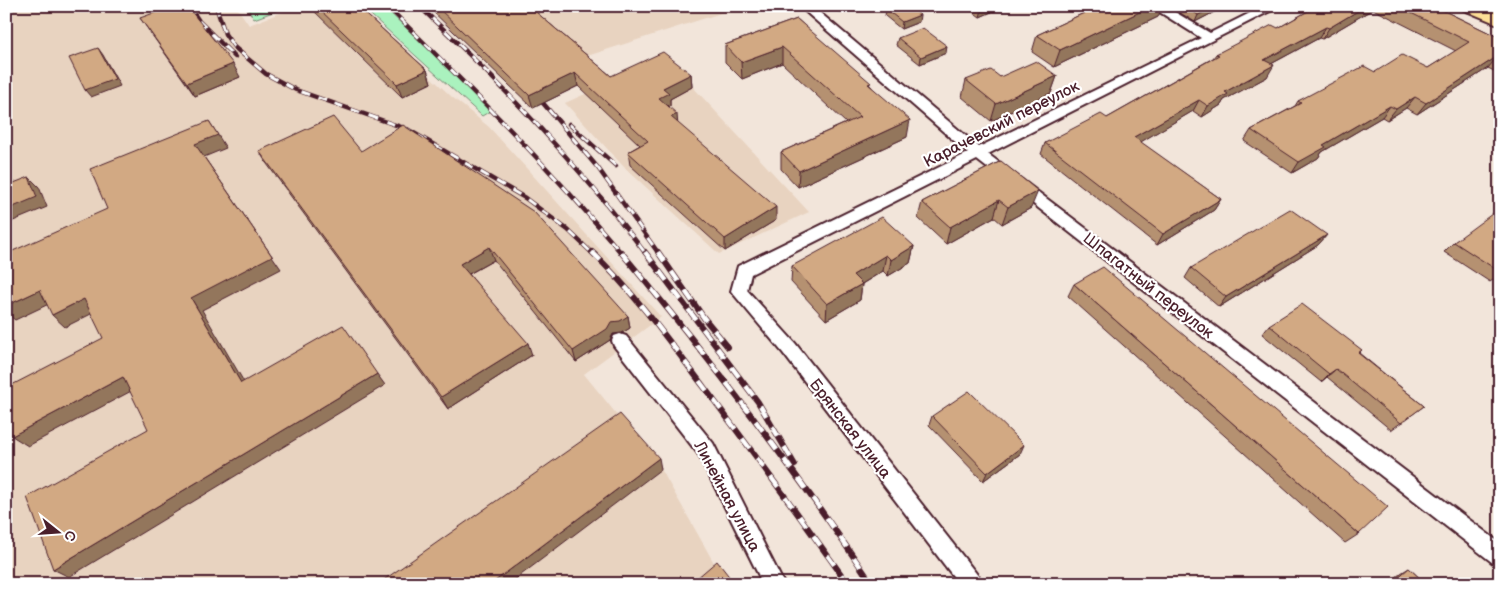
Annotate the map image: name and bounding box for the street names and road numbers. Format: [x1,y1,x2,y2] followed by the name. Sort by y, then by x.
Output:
[921,77,1083,172] street label: Карачевский переулок
[1079,229,1218,343] street label: Шпагатный переулок
[805,375,895,483] street label: Брянская улица
[689,437,764,556] street label: Линейная улица

